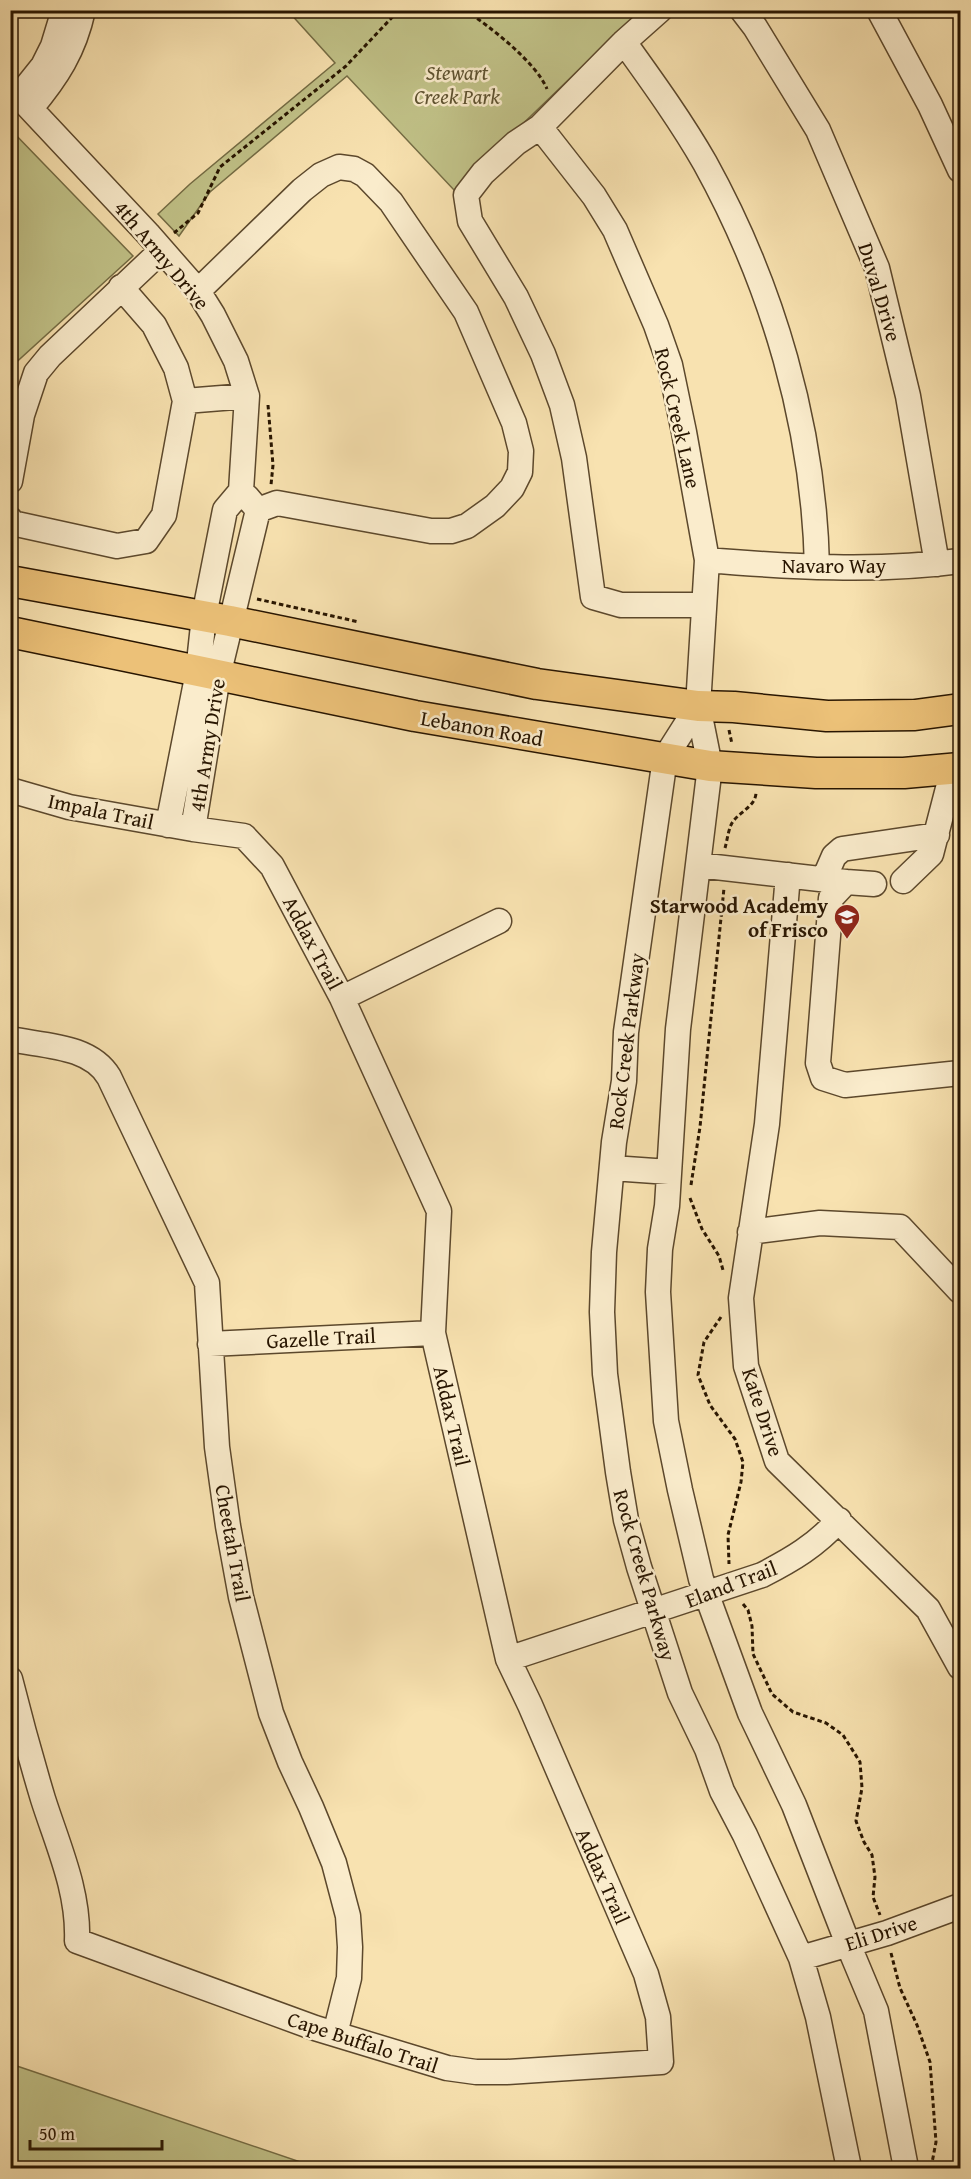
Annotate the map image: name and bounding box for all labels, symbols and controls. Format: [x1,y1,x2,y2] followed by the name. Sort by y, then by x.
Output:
[414,57,500,112] park label: Stewart Creek Park
[107,193,217,317] street label: 4th Army Drive
[850,239,910,345] street label: Duval Drive
[647,345,709,492] street label: Rock Creek Lane
[782,550,887,581] street label: Navaro Way
[181,676,233,814] street label: 4th Army Drive
[418,702,546,754] street label: Lebanon Road
[45,785,157,837] street label: Impala Trail
[650,890,828,945] place label: Starwood Academy of Frisco
[275,891,351,996] street label: Addax Trail
[832,902,862,940] school or university icon: Starwood Academy of Frisco
[600,951,652,1131] street label: Rock Creek Parkway
[265,1320,377,1356] street label: Gazelle Trail
[425,1363,479,1469] street label: Addax Trail
[734,1364,792,1460] street label: Kate Drive
[207,1482,259,1604] street label: Cheetah Trail
[606,1485,684,1665] street label: Rock Creek Parkway
[681,1552,781,1616] street label: Eland Trail
[568,1823,638,1929] street label: Addax Trail
[841,1907,921,1959] street label: Eli Drive
[284,2003,443,2081] street label: Cape Buffalo Trail
[30,2113,162,2151] scale bar
[39,2120,75,2147] text: 50 m

